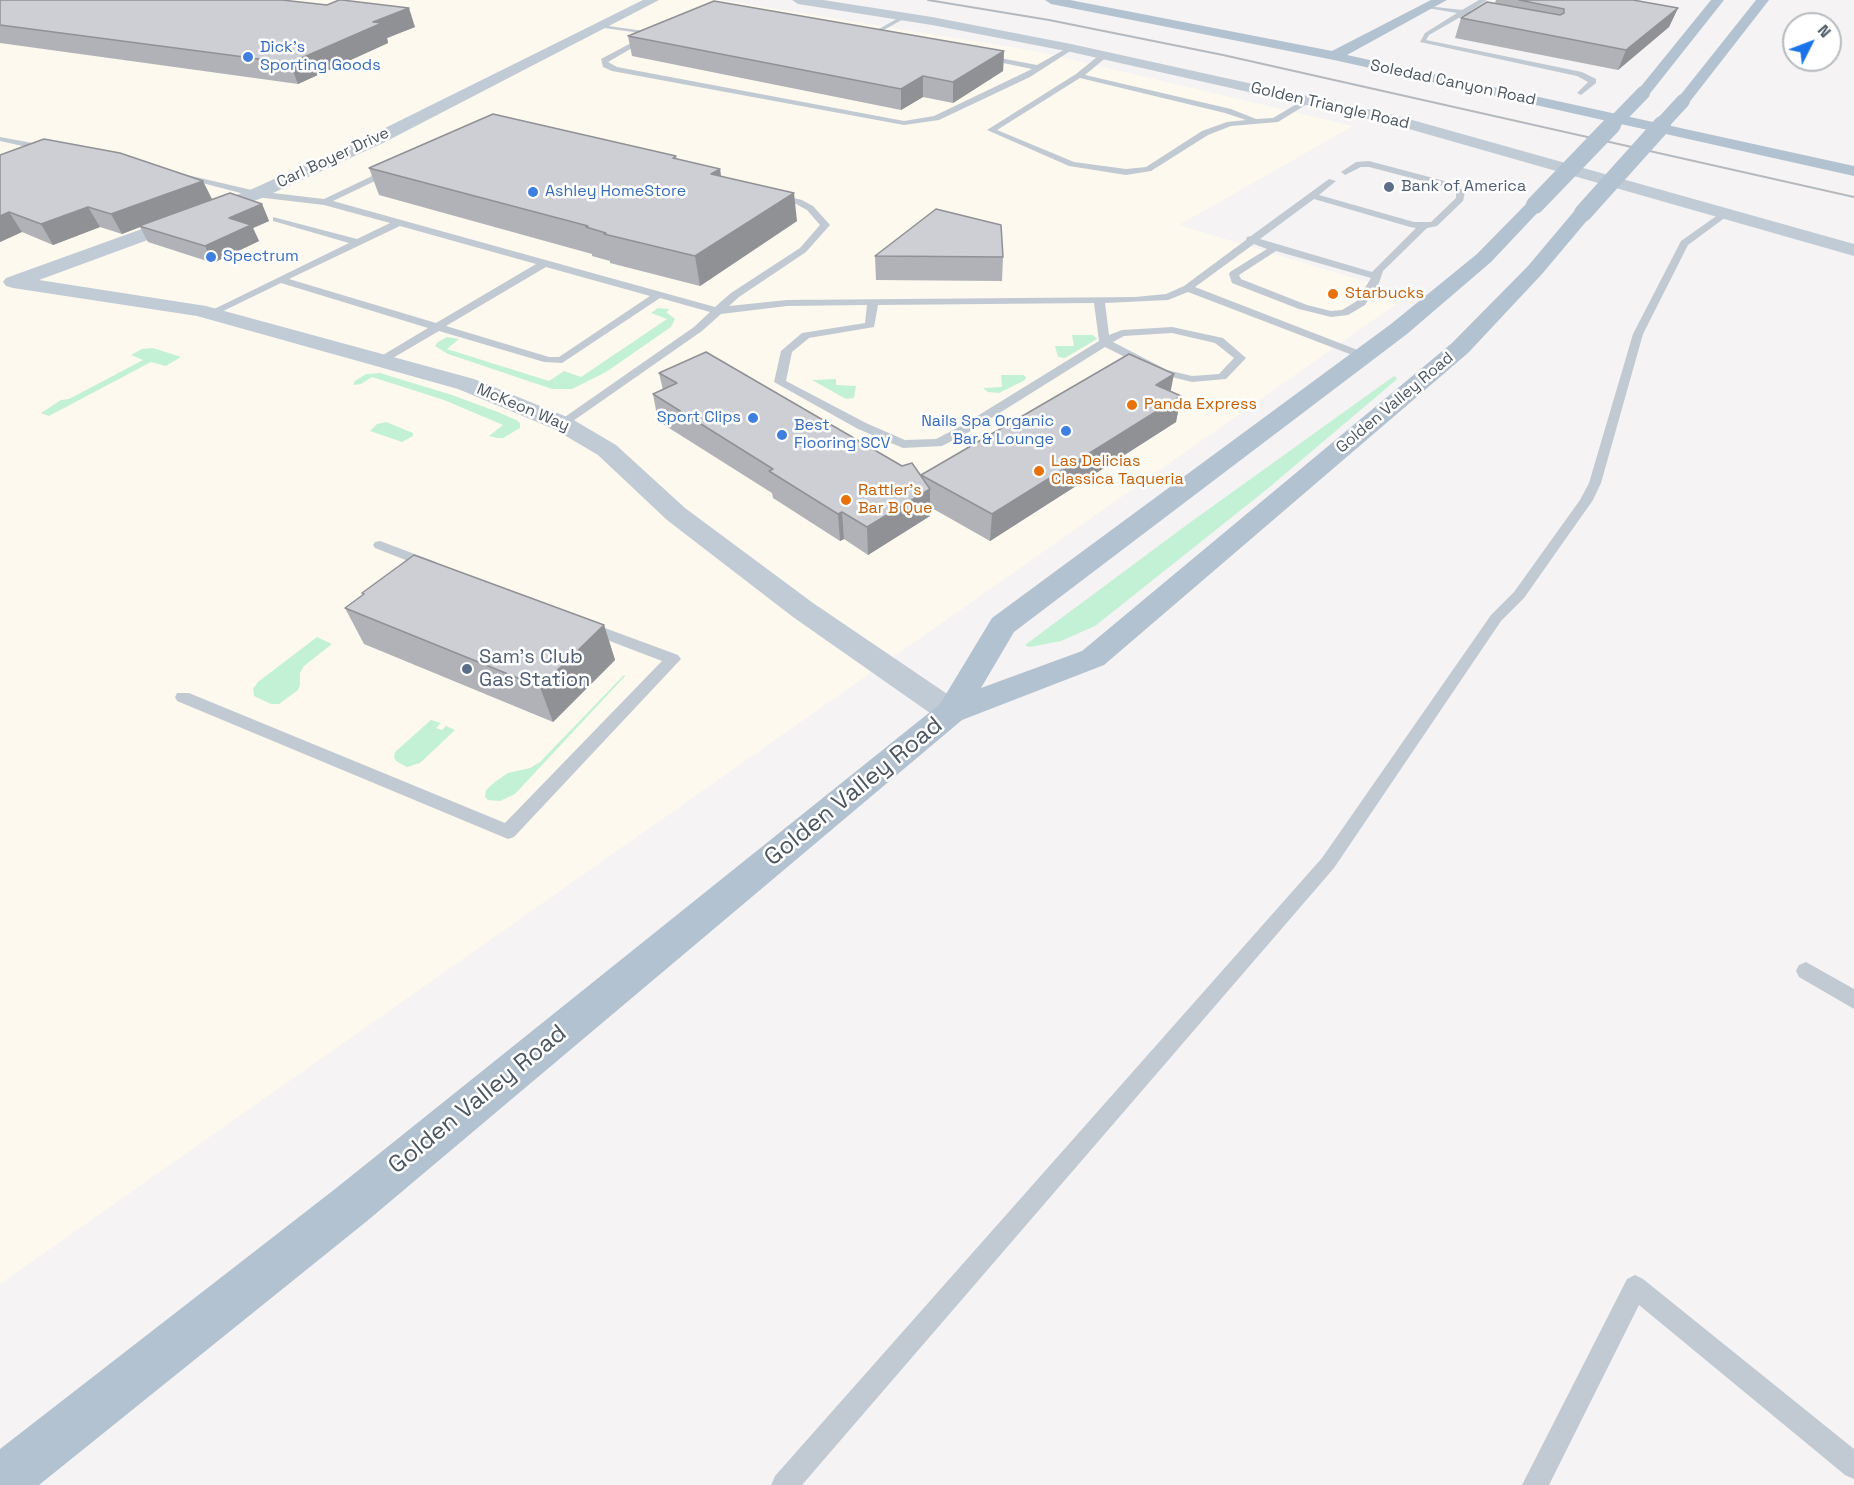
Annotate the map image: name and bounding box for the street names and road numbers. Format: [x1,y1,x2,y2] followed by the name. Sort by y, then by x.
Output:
[1368,56,1538,110] street label: Soledad Canyon Road
[1249,78,1411,134] street label: Golden Triangle Road
[274,124,392,192] street label: Carl Boyer Drive
[1332,348,1458,458] street label: Golden Valley Road
[474,380,572,436] street label: McKeon Way
[759,711,949,873] street label: Golden Valley Road
[383,1019,573,1181] street label: Golden Valley Road

